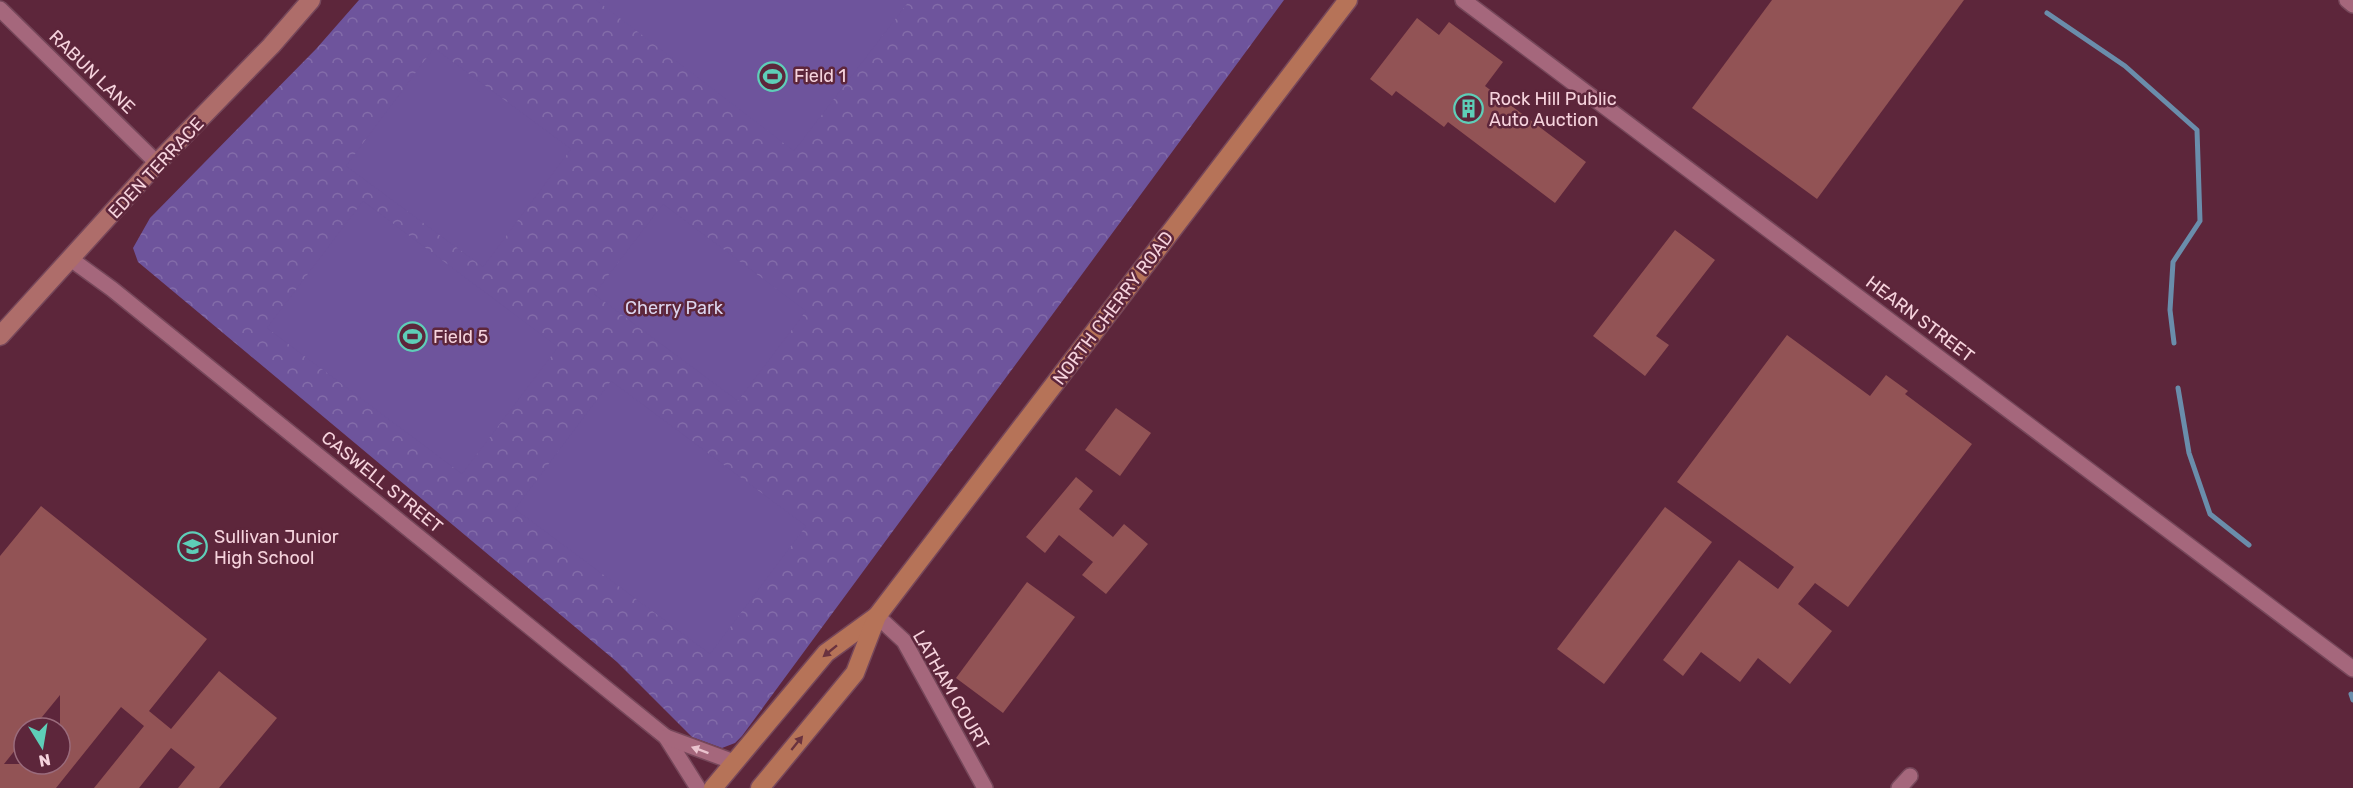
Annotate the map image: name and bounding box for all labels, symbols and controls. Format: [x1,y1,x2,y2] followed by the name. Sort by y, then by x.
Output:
[44,26,140,118] street label: RABUN LANE
[757,60,789,92] sports icon: Field 1
[794,65,846,87] place label: Field 1
[1489,88,1617,131] place label: Rock Hill Public Auto Auction
[1452,93,1484,125] building icon: Rock Hill Public Auto Auction
[104,113,208,223] street label: EDEN TERRACE
[1048,227,1178,389] street label: NORTH CHERRY ROAD
[1861,271,1979,367] street label: HEARN STREET
[625,297,724,319] park label: Cherry Park
[396,321,428,353] sports icon: Field 5
[433,326,488,348] place label: Field 5
[317,426,447,538] street label: CASWELL STREET
[214,526,339,569] place label: Sullivan Junior High School
[177,531,209,563] school or university icon: Sullivan Junior High School
[908,627,994,753] street label: LATHAM COURT
[822,644,838,657] one-way arrow
[12,716,72,776] north arrow
[791,735,804,751] one-way arrow
[691,744,709,754] one-way arrow
[37,750,52,771] text: N

